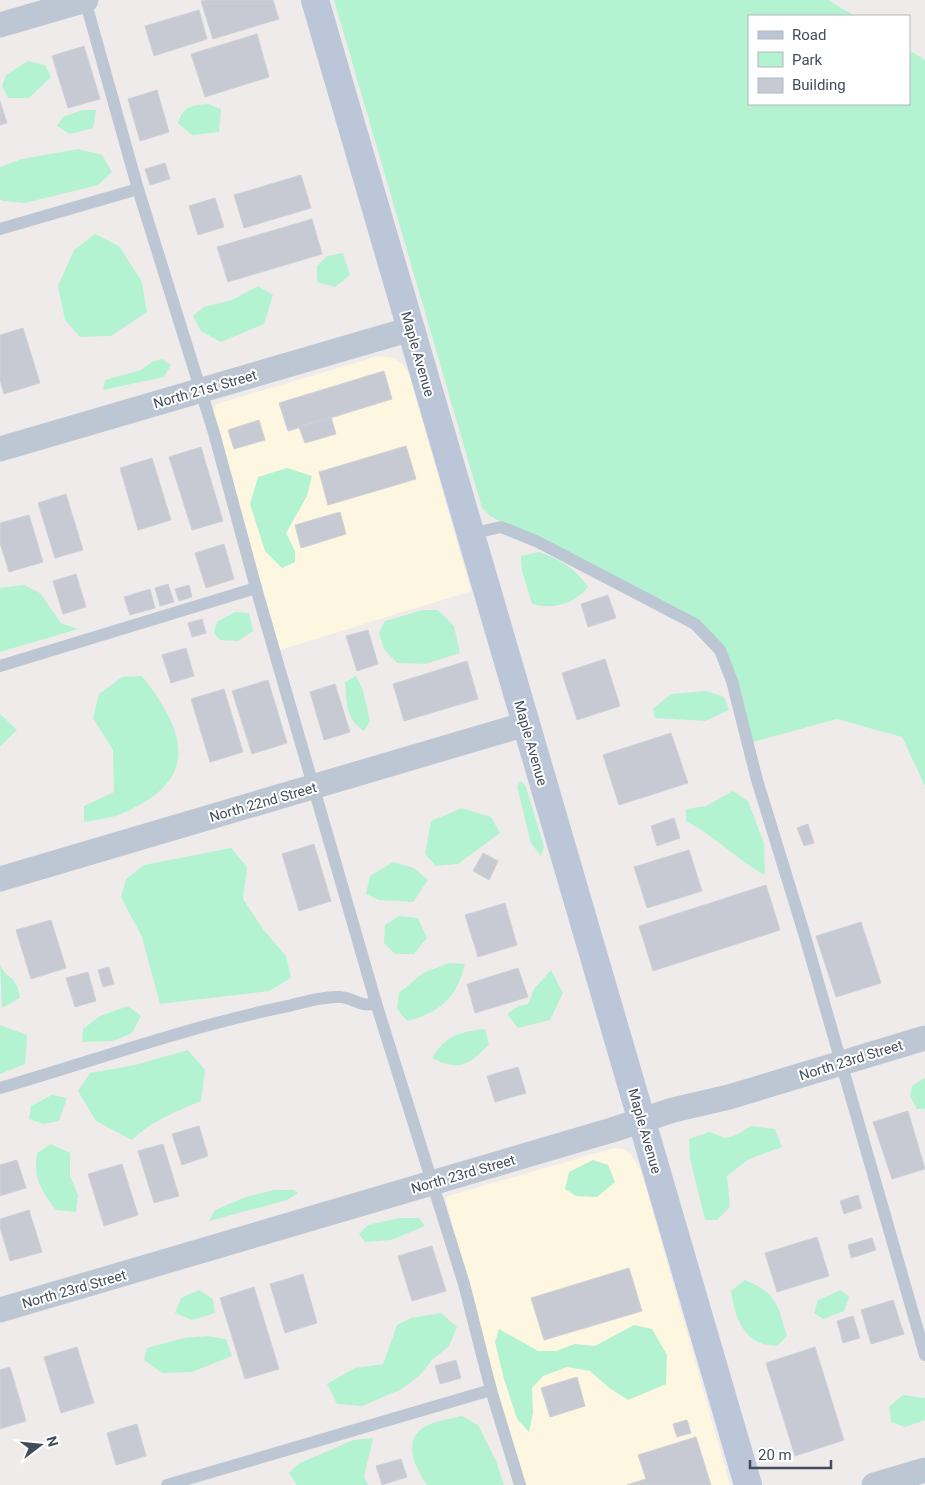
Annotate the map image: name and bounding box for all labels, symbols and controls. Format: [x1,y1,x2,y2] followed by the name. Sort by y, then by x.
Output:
[748,15,910,105] legend
[792,26,826,44] text: Road
[792,51,823,69] text: Park
[792,76,846,94] text: Building
[398,310,438,398] street label: Maple Avenue
[151,366,259,411] street label: North 21st Street
[511,699,551,787] street label: Maple Avenue
[208,779,319,825] street label: North 22nd Street
[797,1037,905,1083] street label: North 23rd Street
[625,1087,665,1175] street label: Maple Avenue
[409,1151,517,1197] street label: North 23rd Street
[20,1266,128,1312] street label: North 23rd Street
[15,1420,65,1470] north arrow
[43,1434,62,1448] text: N
[750,1438,831,1470] scale bar
[758,1446,792,1464] text: 20 m

